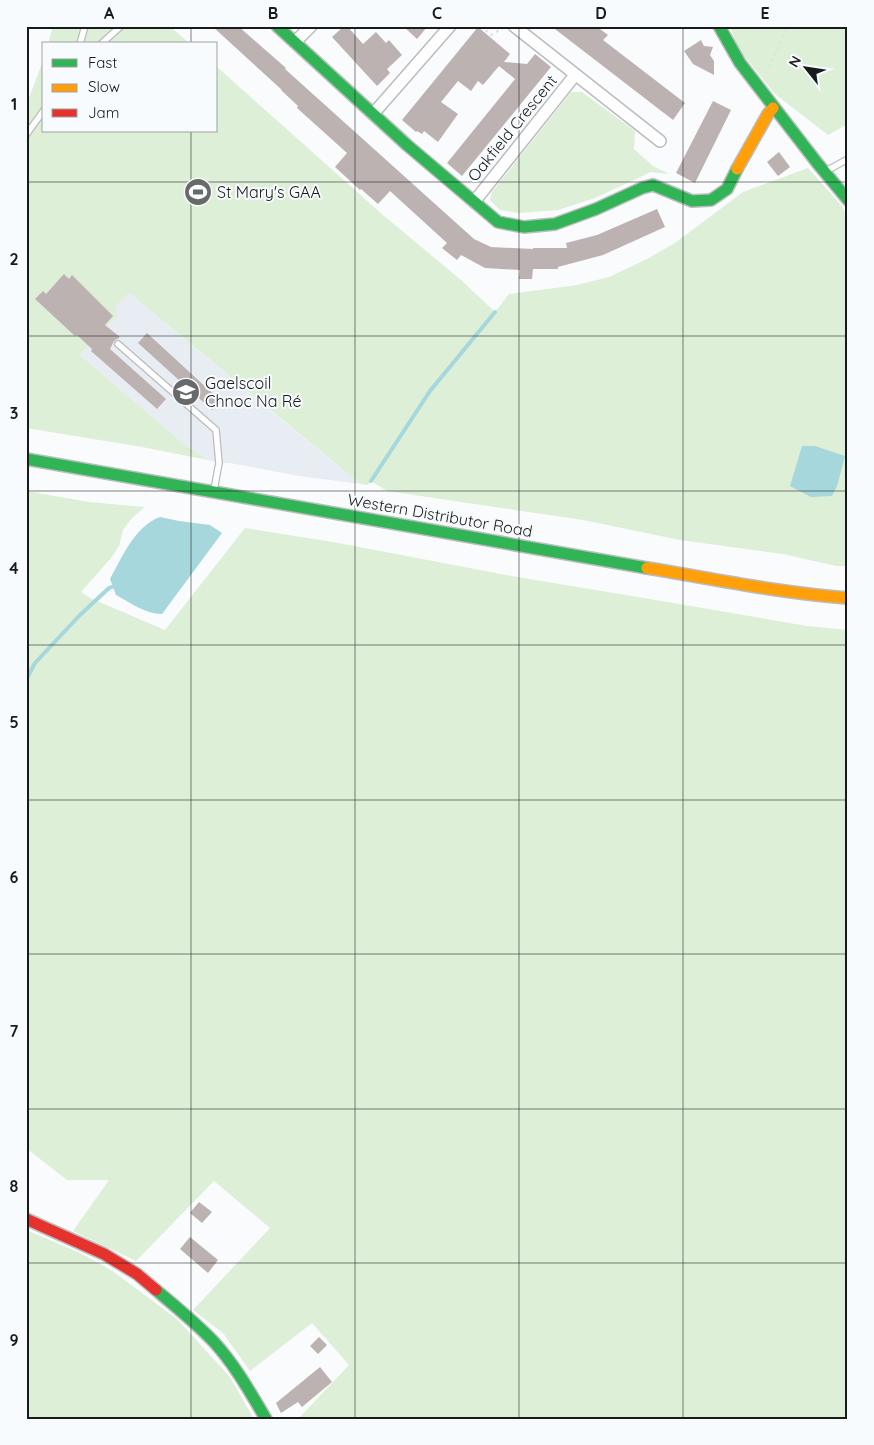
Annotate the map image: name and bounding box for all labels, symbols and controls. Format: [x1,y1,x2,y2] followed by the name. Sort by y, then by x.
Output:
[104,3,115,23] text: A
[268,3,278,23] text: B
[432,3,442,23] text: C
[595,3,607,23] text: D
[760,3,770,23] text: E
[42,42,218,132] legend
[782,42,832,92] north arrow
[88,53,117,72] text: Fast
[784,53,805,70] text: N
[463,71,561,185] street label: Oakfield Crescent
[88,77,120,96] text: Slow
[11,94,17,114] text: 1
[88,103,119,122] text: Jam
[183,177,213,207] sports icon: St Mary's GAA
[217,182,321,202] place label: St Mary's GAA
[9,249,19,269] text: 2
[205,373,302,411] place label: Gaelscoil Chnoc Na Ré
[171,377,201,407] school or university icon: Gaelscoil Chnoc Na Ré
[10,403,18,423] text: 3
[346,489,534,541] street label: Western Distributor Road
[9,558,19,578] text: 4
[9,712,19,732] text: 5
[10,867,19,887] text: 6
[10,1021,19,1041] text: 7
[10,1176,19,1196] text: 8
[9,1330,19,1350] text: 9

